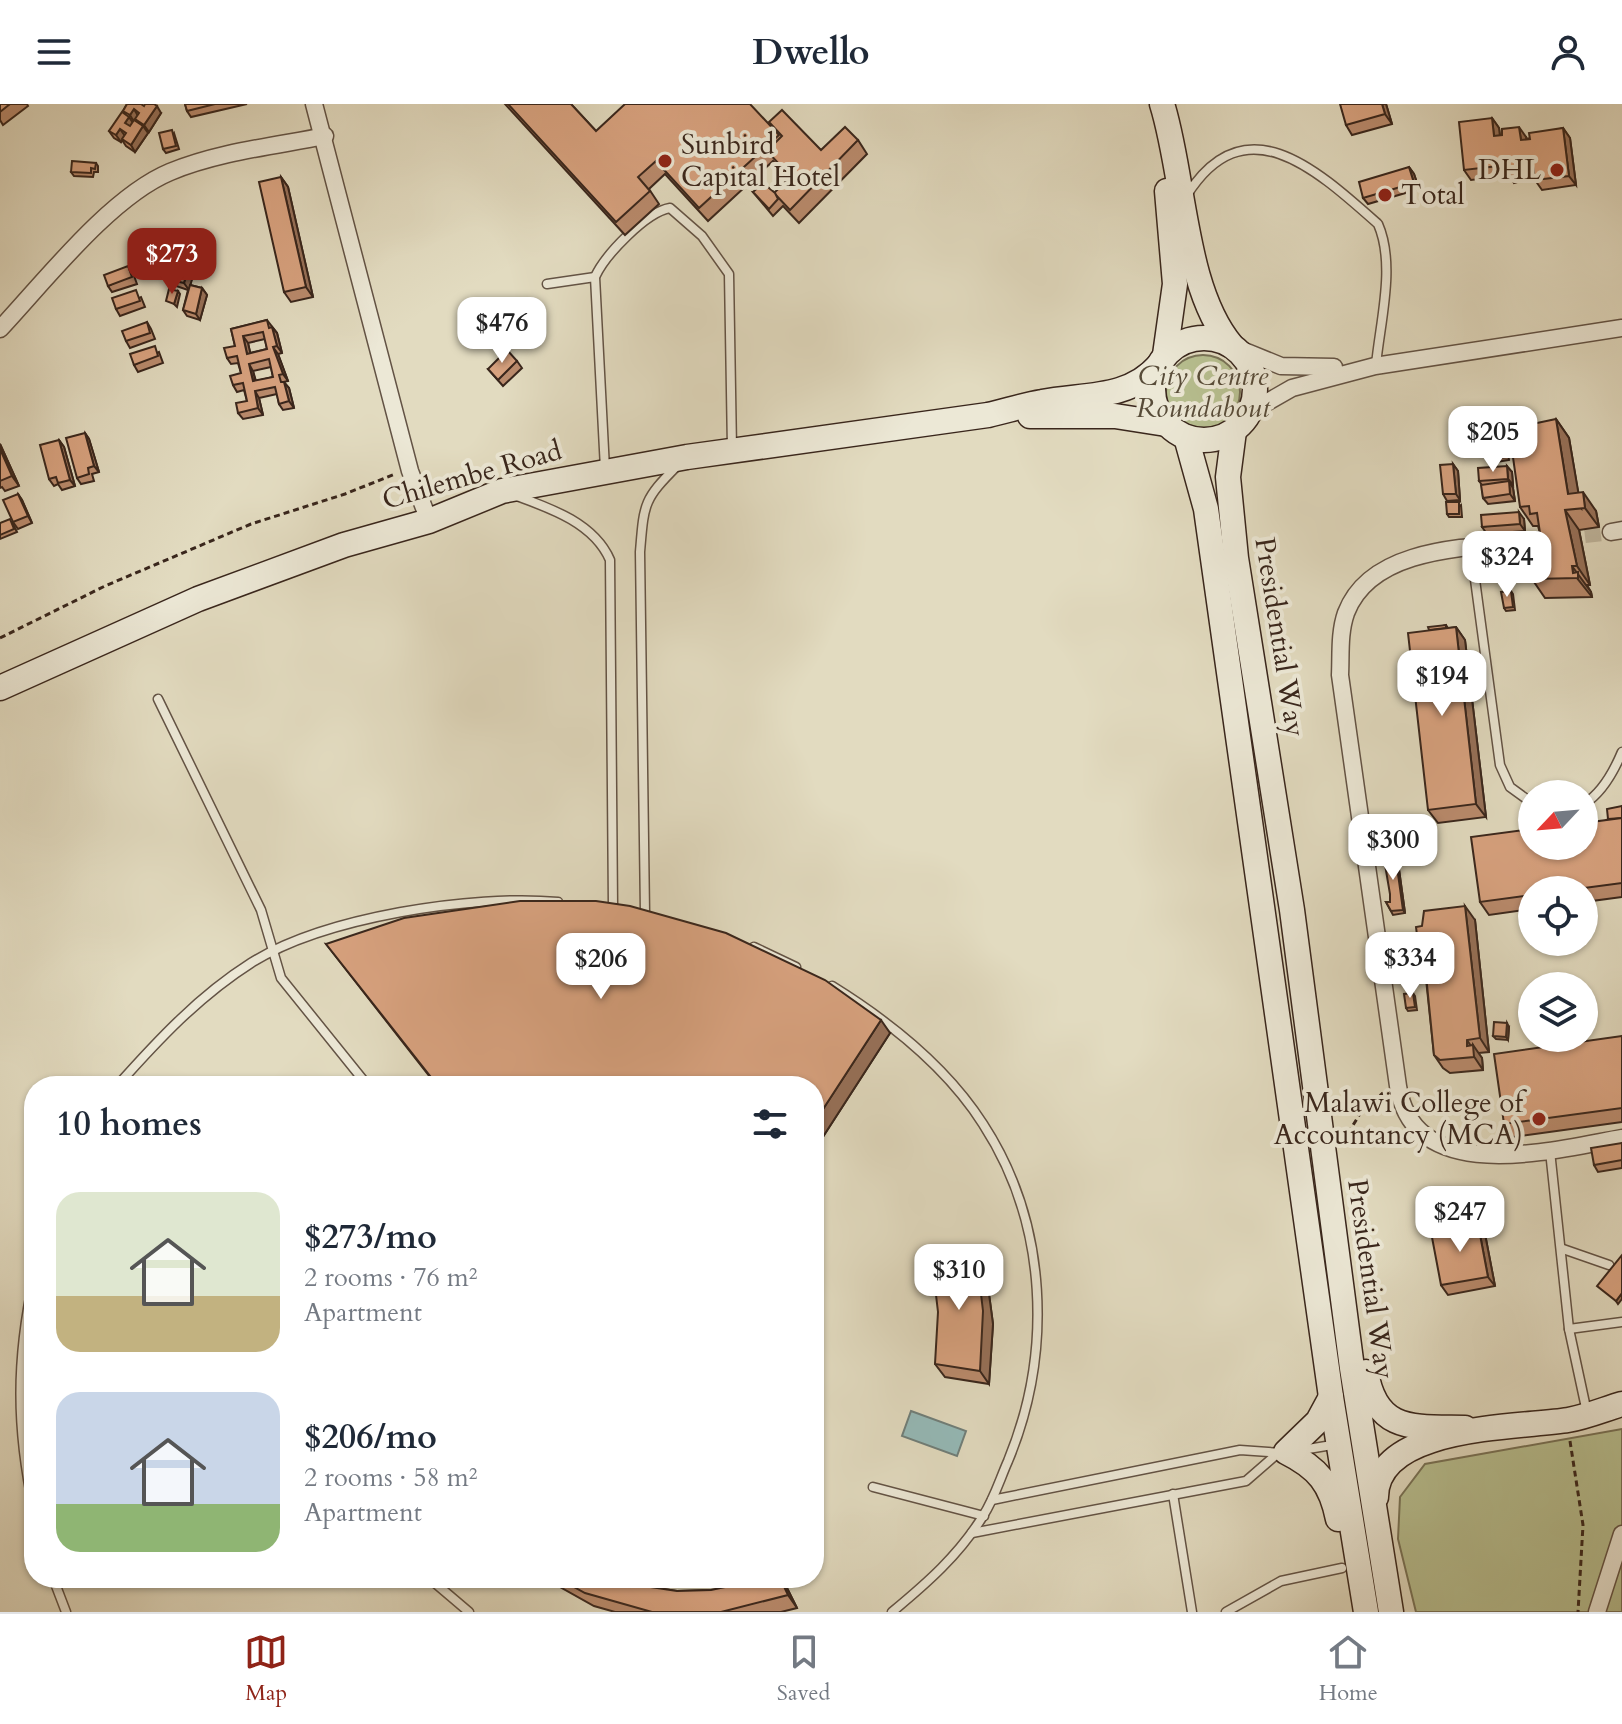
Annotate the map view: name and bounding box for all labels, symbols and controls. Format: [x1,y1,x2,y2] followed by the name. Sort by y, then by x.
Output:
[752,28,870,77] text: Dwello
[32,30,76,74] icon: menu
[1546,30,1590,74] icon: person
[681,126,840,196] place label: Sunbird Capital Hotel
[1478,151,1541,189] place label: DHL
[656,152,674,170] marker: Sunbird Capital Hotel
[1548,161,1566,179] marker: DHL
[1401,176,1465,214] place label: Total
[1376,186,1394,204] marker: Total
[125,228,219,296] pin: $273
[145,236,199,271] text: $273
[455,297,549,365] pin: $476
[475,305,529,340] text: $476
[1136,357,1271,427] park label: City Centre Roundabout
[1446,406,1540,474] pin: $205
[1466,414,1520,449] text: $205
[378,431,566,519] street label: Chilembe Road
[1460,531,1554,599] pin: $324
[1245,534,1315,740] street label: Presidential Way
[1480,539,1534,574] text: $324
[1395,650,1489,718] pin: $194
[1415,658,1469,693] text: $194
[1518,780,1598,860] north arrow
[1518,780,1598,1052] map controls
[1346,814,1440,882] pin: $300
[1366,822,1420,857] text: $300
[1518,876,1598,956] button: locate
[1363,932,1457,1000] pin: $334
[554,933,648,1001] pin: $206
[1383,940,1437,975] text: $334
[574,941,628,976] text: $206
[1518,972,1598,1052] button: layers
[1274,1084,1527,1154] place label: Malawi College of Accountancy (MCA)
[56,1101,202,1147] text: 10 homes
[748,1102,792,1146] icon: filters
[1530,1110,1548,1128] marker: Malawi College of Accountancy (MCA)
[1338,1177,1404,1382] street label: Presidential Way
[1413,1186,1507,1254] pin: $247
[1433,1194,1487,1229] text: $247
[304,1214,437,1260] text: $273/mo
[120,1224,216,1320] icon: home
[912,1244,1006,1312] pin: $310
[932,1252,986,1287] text: $310
[304,1260,477,1295] text: 2 rooms · 76 m²
[304,1295,422,1330] text: Apartment
[304,1414,437,1460] text: $206/mo
[120,1424,216,1520] icon: home
[304,1460,477,1495] text: 2 rooms · 58 m²
[304,1495,422,1530] text: Apartment
[244,1630,288,1708] tab: Map
[777,1630,830,1708] tab: Saved
[1319,1630,1378,1708] tab: Home

